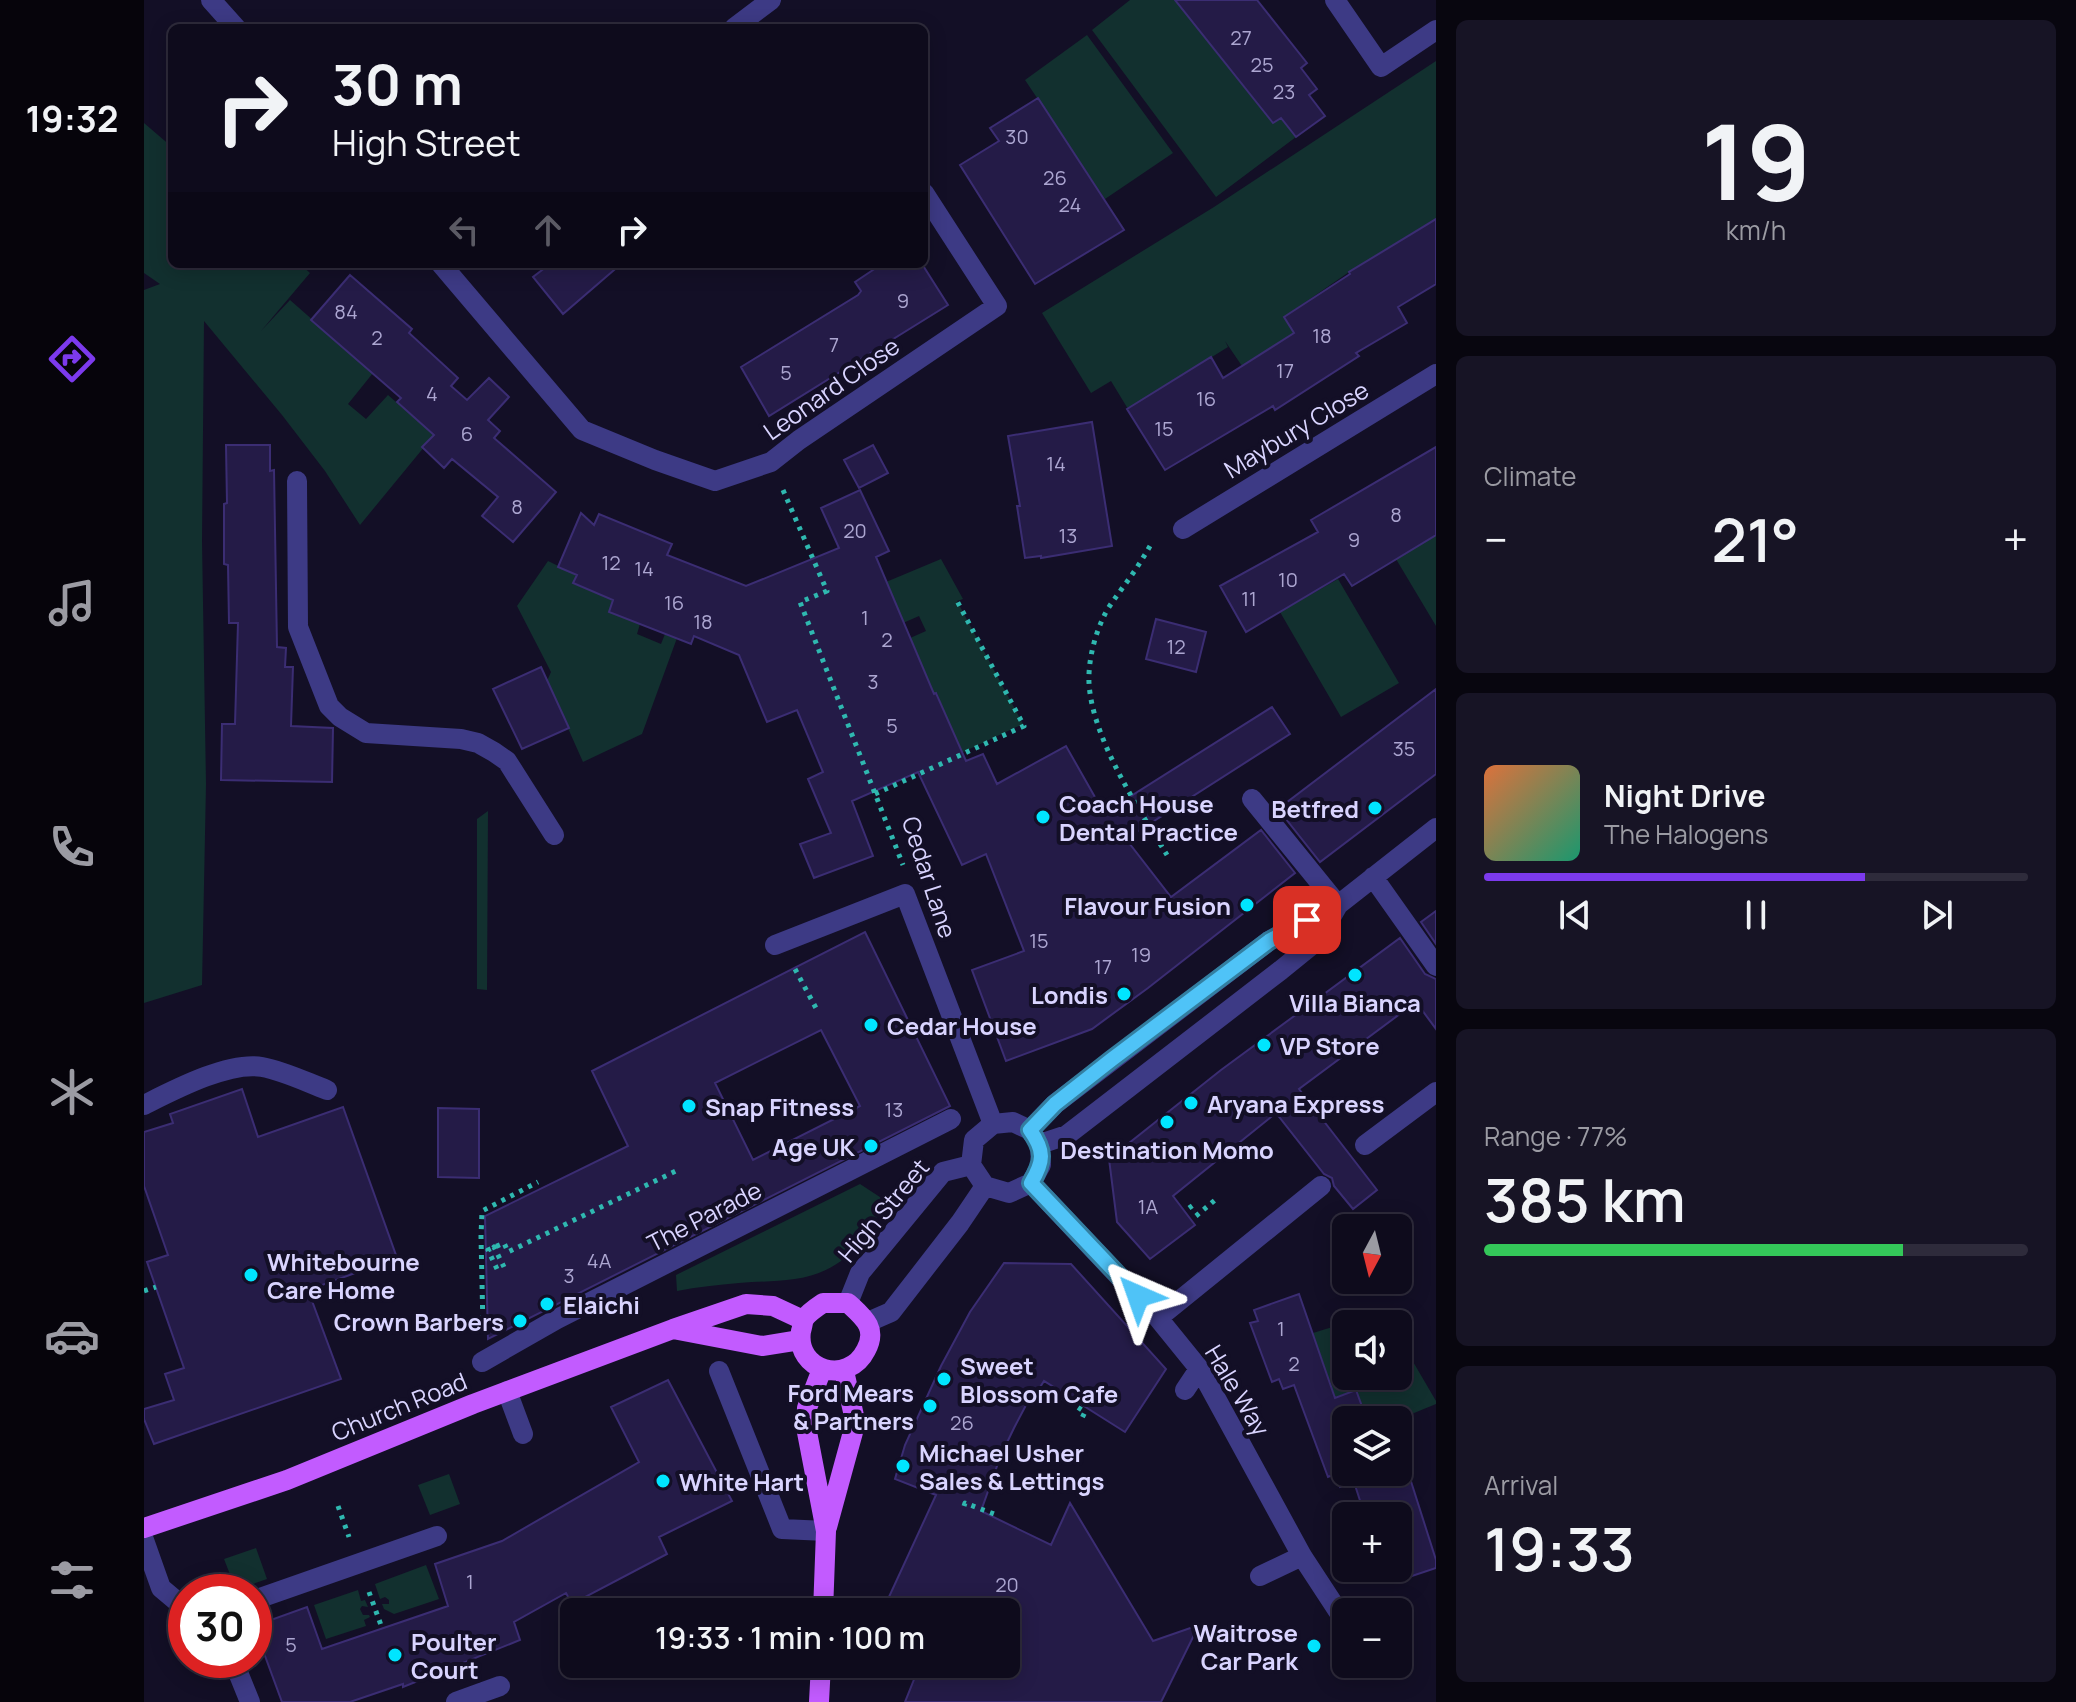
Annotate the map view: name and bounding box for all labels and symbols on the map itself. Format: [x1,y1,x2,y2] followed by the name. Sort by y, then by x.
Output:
[1230,24,1252,51] house number: 27
[1251,51,1273,78] house number: 25
[1273,78,1295,105] house number: 23
[1005,123,1029,150] house number: 30
[1043,164,1067,191] house number: 26
[1059,191,1081,218] house number: 24
[897,287,909,314] house number: 9
[334,298,358,325] house number: 84
[1312,322,1332,349] house number: 18
[371,324,383,351] house number: 2
[756,329,906,447] street label: Leonard Close
[829,331,839,358] house number: 7
[1276,357,1294,384] house number: 17
[780,359,792,386] house number: 5
[1217,373,1375,485] street label: Maybury Close
[426,380,438,407] house number: 4
[1196,385,1216,412] house number: 16
[1154,415,1174,442] house number: 15
[461,420,473,447] house number: 6
[1046,450,1066,477] house number: 14
[511,493,523,520] house number: 8
[1390,501,1402,528] house number: 8
[843,517,867,544] house number: 20
[1059,522,1077,549] house number: 13
[1348,526,1360,553] house number: 9
[601,549,621,576] house number: 12
[634,555,654,582] house number: 14
[1278,566,1298,593] house number: 10
[1241,585,1257,612] house number: 11
[664,589,684,616] house number: 16
[861,604,869,631] house number: 1
[693,608,713,635] house number: 18
[881,626,893,653] house number: 2
[1166,633,1186,660] house number: 12
[867,668,879,695] house number: 3
[886,712,898,739] house number: 5
[1393,735,1415,762] house number: 35
[1059,787,1238,848] place label: Coach House Dental Practice
[1271,792,1359,825] place label: Betfred
[1366,799,1384,817] marker: Betfred
[1034,808,1052,826] marker: Coach House Dental Practice
[895,812,965,942] street label: Cedar Lane
[1273,886,1341,954] pin
[1064,889,1231,922] place label: Flavour Fusion
[1238,896,1256,914] marker: Flavour Fusion
[1029,927,1049,954] house number: 15
[1131,941,1151,968] house number: 19
[1094,953,1112,980] house number: 17
[1346,966,1364,984] marker: Villa Bianca
[1031,978,1108,1011] place label: Londis
[1115,985,1133,1003] marker: Londis
[1289,986,1421,1019] place label: Villa Bianca
[887,1009,1037,1042] place label: Cedar House
[862,1016,880,1034] marker: Cedar House
[1280,1029,1380,1062] place label: VP Store
[1255,1036,1273,1054] marker: VP Store
[1207,1087,1385,1120] place label: Aryana Express
[705,1090,854,1123] place label: Snap Fitness
[1182,1094,1200,1112] marker: Aryana Express
[885,1096,903,1123] house number: 13
[680,1097,698,1115] marker: Snap Fitness
[1158,1113,1176,1131] marker: Destination Momo
[772,1130,855,1163] place label: Age UK
[1060,1133,1274,1166] place label: Destination Momo
[862,1137,880,1155] marker: Age UK
[830,1151,936,1269] street label: High Street
[641,1173,767,1259] street label: The Parade
[1138,1193,1159,1220] house number: 1A
[1332,1214,1412,1294] north arrow
[267,1245,420,1306] place label: Whitebourne Care Home
[587,1247,612,1274] house number: 4A
[1096,1254,1180,1338] position arrow
[563,1262,575,1289] house number: 3
[242,1266,260,1284] marker: Whitebourne Care Home
[563,1288,640,1321] place label: Elaichi
[538,1295,556,1313] marker: Elaichi
[334,1305,504,1338] place label: Crown Barbers
[511,1312,529,1330] marker: Crown Barbers
[1277,1315,1285,1342] house number: 1
[1198,1338,1278,1442] street label: Hale Way
[960,1349,1118,1410] place label: Sweet Blossom Cafe
[1288,1350,1300,1377] house number: 2
[326,1364,472,1448] street label: Church Road
[935,1370,953,1388] marker: Sweet Blossom Cafe
[787,1376,914,1437] place label: Ford Mears & Partners
[921,1397,939,1415] marker: Ford Mears & Partners
[950,1409,974,1436] house number: 26
[919,1436,1105,1497] place label: Michael Usher Sales & Lettings
[894,1457,912,1475] marker: Michael Usher Sales & Lettings
[679,1465,804,1498] place label: White Hart
[654,1472,672,1490] marker: White Hart
[466,1568,474,1595] house number: 1
[995,1571,1019,1598] house number: 20
[168,1574,272,1678] speed limit sign: 30
[1193,1616,1299,1677] place label: Waitrose Car Park
[411,1625,496,1686] place label: Poulter Court
[285,1631,297,1658] house number: 5
[1305,1637,1323,1655] marker: Waitrose Car Park
[386,1646,404,1664] marker: Poulter Court

